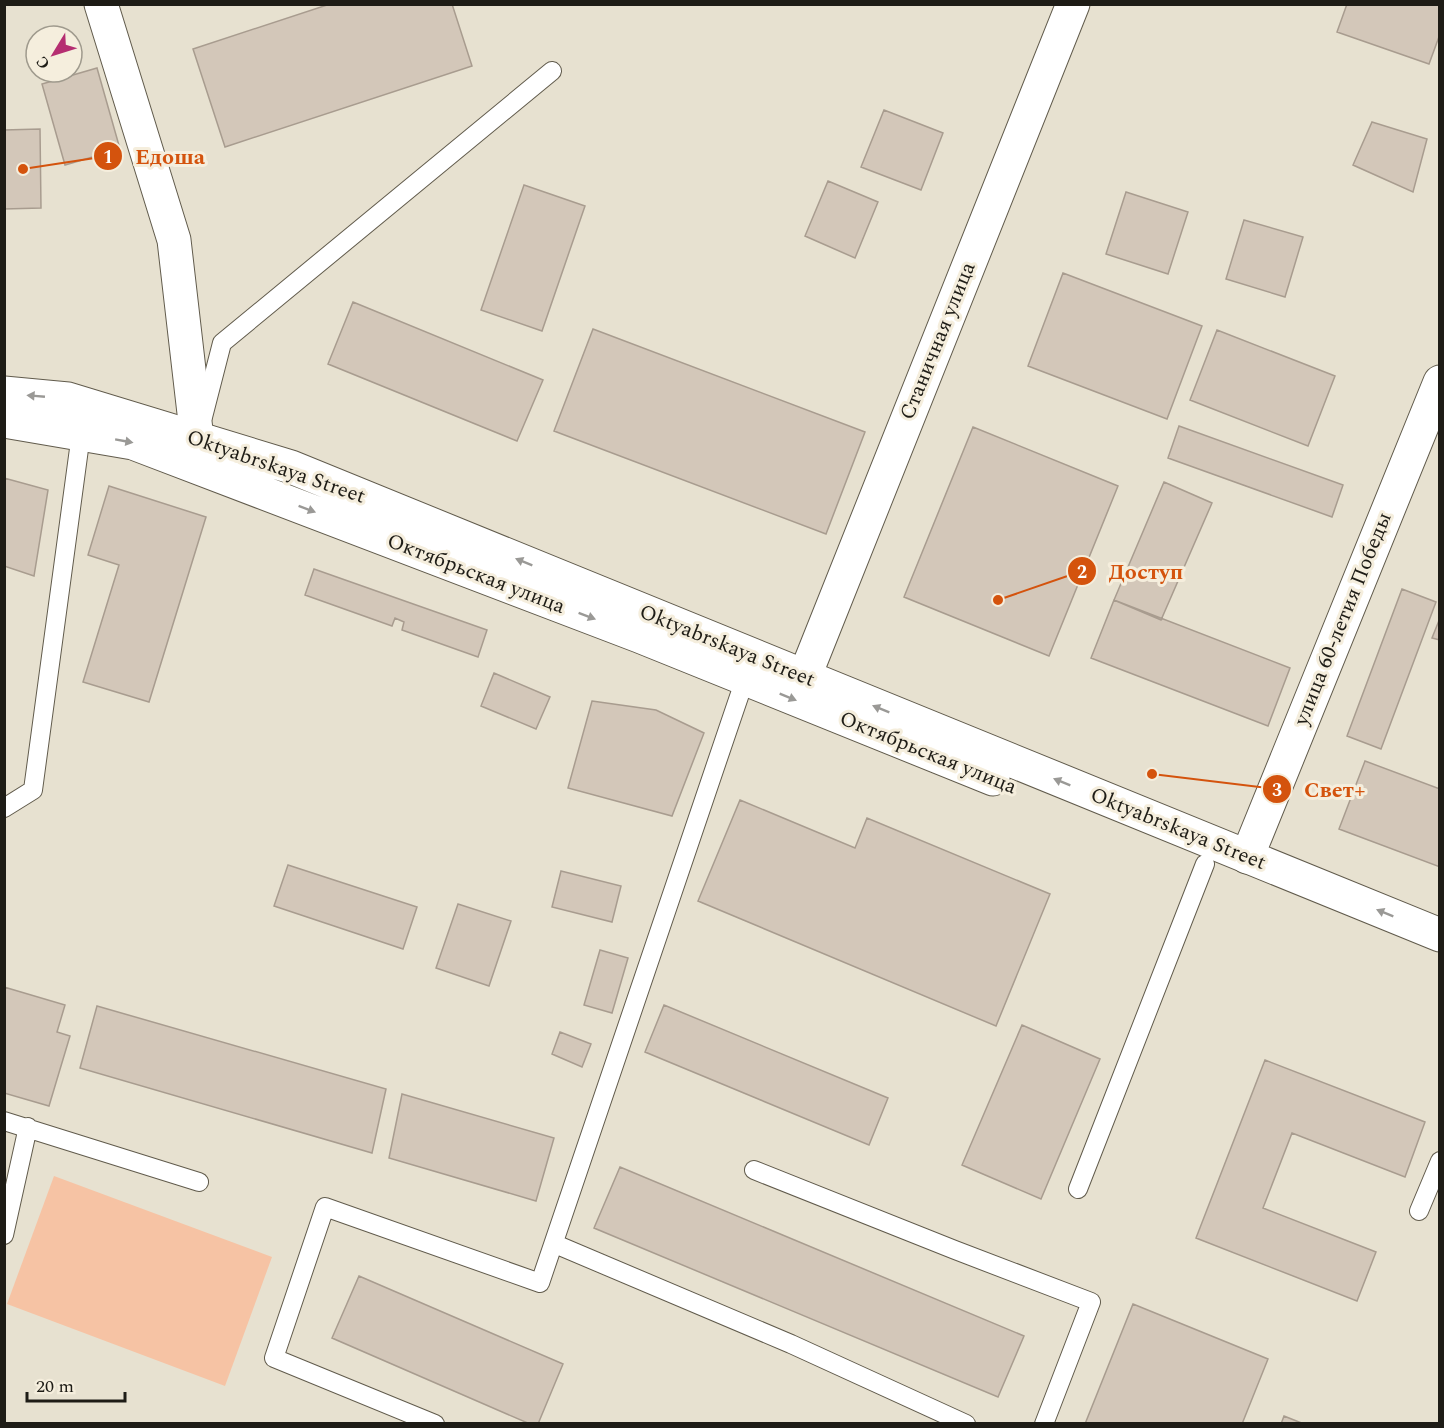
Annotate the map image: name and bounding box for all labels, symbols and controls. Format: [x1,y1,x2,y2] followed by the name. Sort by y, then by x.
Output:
[24,24,84,84] north arrow
[30,51,56,74] text: С
[93,136,217,176] callout: Едоша
[135,141,206,174] text: Едоша
[103,144,113,171] text: 1
[892,256,985,425] street label: Станичная улица
[27,391,46,401] one-way arrow
[182,421,370,513] street label: Oktyabrskaya Street
[115,437,134,446] one-way arrow
[298,505,316,514] one-way arrow
[1285,507,1400,731] street label: улица 60-летия Победы
[382,525,571,623] street label: Октябрьская улица
[1067,551,1196,591] callout: Доступ
[1109,556,1183,589] text: Доступ
[515,557,533,566] one-way arrow
[1077,559,1087,586] text: 2
[634,596,820,696] street label: Oktyabrskaya Street
[578,612,596,622] one-way arrow
[779,692,797,702] one-way arrow
[834,703,1022,803] street label: Октябрьская улица
[872,704,890,713] one-way arrow
[1262,769,1378,809] callout: Свет+
[1304,774,1366,807] text: Свет+
[1052,777,1070,787] one-way arrow
[1272,777,1282,804] text: 3
[1085,779,1271,879] street label: Oktyabrskaya Street
[1376,908,1394,918] one-way arrow
[27,1365,124,1403] scale bar
[36,1373,74,1400] text: 20 m

